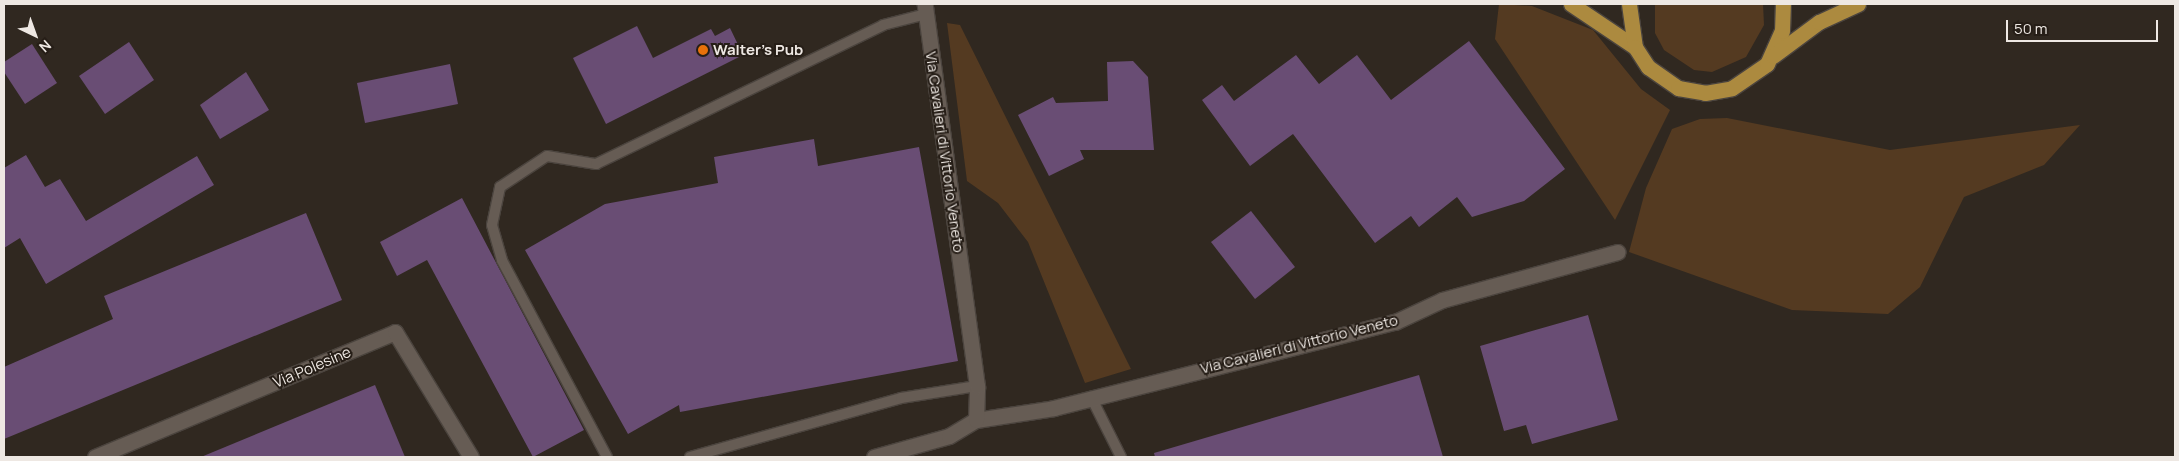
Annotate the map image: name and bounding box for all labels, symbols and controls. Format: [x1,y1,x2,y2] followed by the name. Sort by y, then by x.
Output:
[10,10,60,60] north arrow
[2009,10,2162,42] scale bar
[2014,18,2048,39] text: 50 m
[35,36,55,57] text: N
[713,41,803,59] place label: Walter's Pub
[697,44,709,56] marker: Walter's Pub
[922,50,968,254] street label: Via Cavalieri di Vittorio Veneto
[1198,311,1400,377] street label: Via Cavalieri di Vittorio Veneto
[270,343,354,391] street label: Via Polesine

